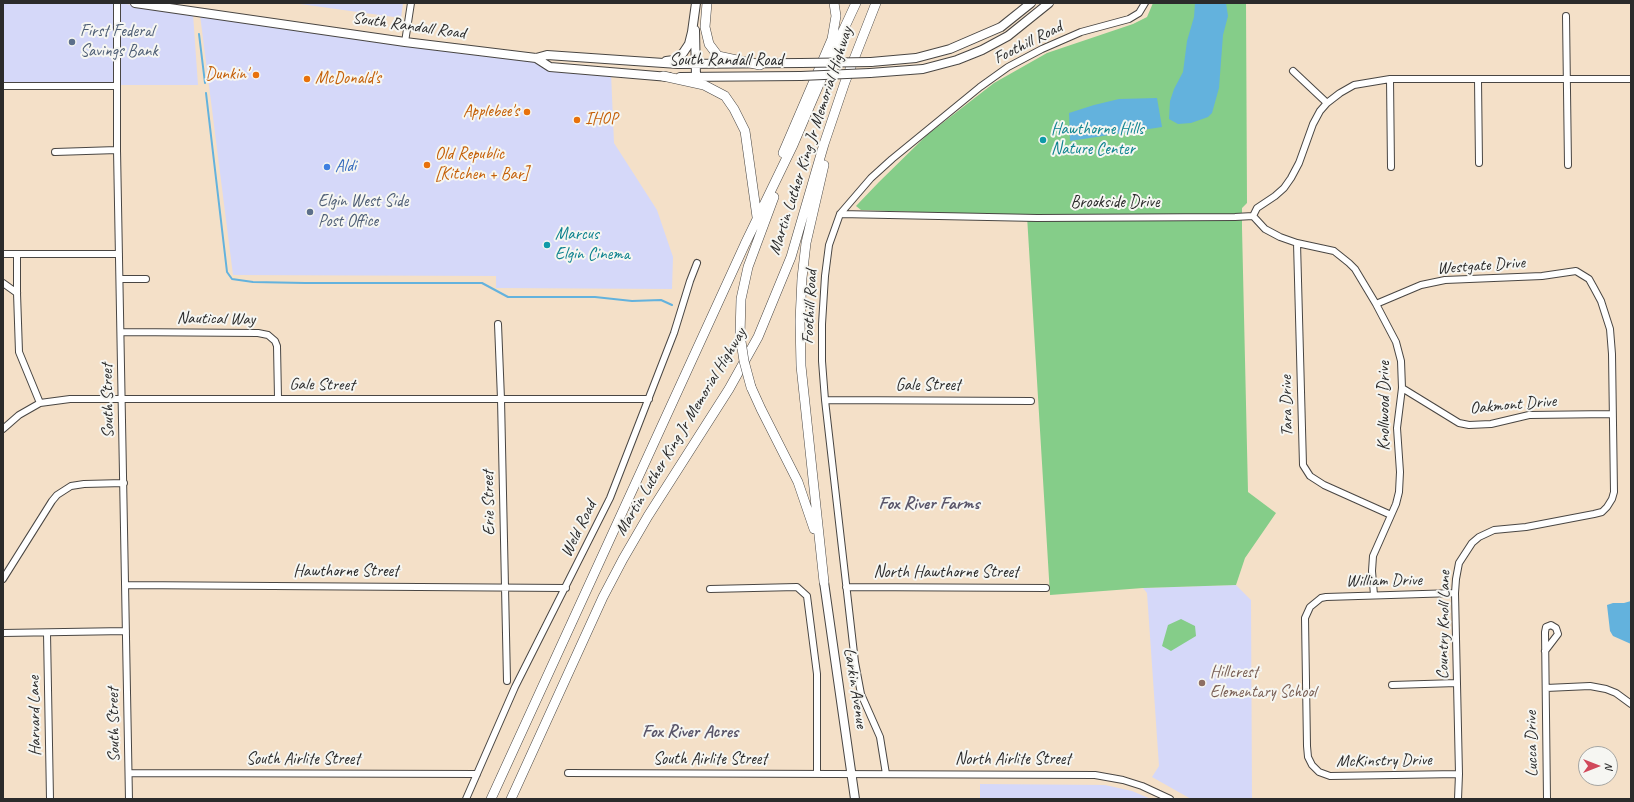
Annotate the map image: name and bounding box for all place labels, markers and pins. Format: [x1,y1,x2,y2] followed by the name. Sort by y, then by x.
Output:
[80,22,158,62] place label: First Federal Savings Bank
[67,37,77,47] marker: First Federal Savings Bank
[205,65,248,85] place label: Dunkin'
[315,69,381,89] place label: McDonald's
[251,70,261,80] marker: Dunkin'
[302,74,312,84] marker: McDonald's
[463,102,519,122] place label: Applebee's
[522,107,532,117] marker: Applebee's
[585,110,618,130] place label: IHOP
[572,115,582,125] marker: IHOP
[1051,120,1144,160] place label: Hawthorne Hills Nature Center
[1038,135,1048,145] marker: Hawthorne Hills Nature Center
[435,145,529,185] place label: Old Republic [Kitchen + Bar]
[335,157,356,177] place label: Aldi
[422,160,432,170] marker: Old Republic [Kitchen + Bar]
[322,162,332,172] marker: Aldi
[318,192,408,232] place label: Elgin West Side Post Office
[305,207,315,217] marker: Elgin West Side Post Office
[555,225,630,265] place label: Marcus Elgin Cinema
[542,240,552,250] marker: Marcus Elgin Cinema
[1210,663,1316,703] place label: Hillcrest Elementary School
[1197,678,1207,688] marker: Hillcrest Elementary School

